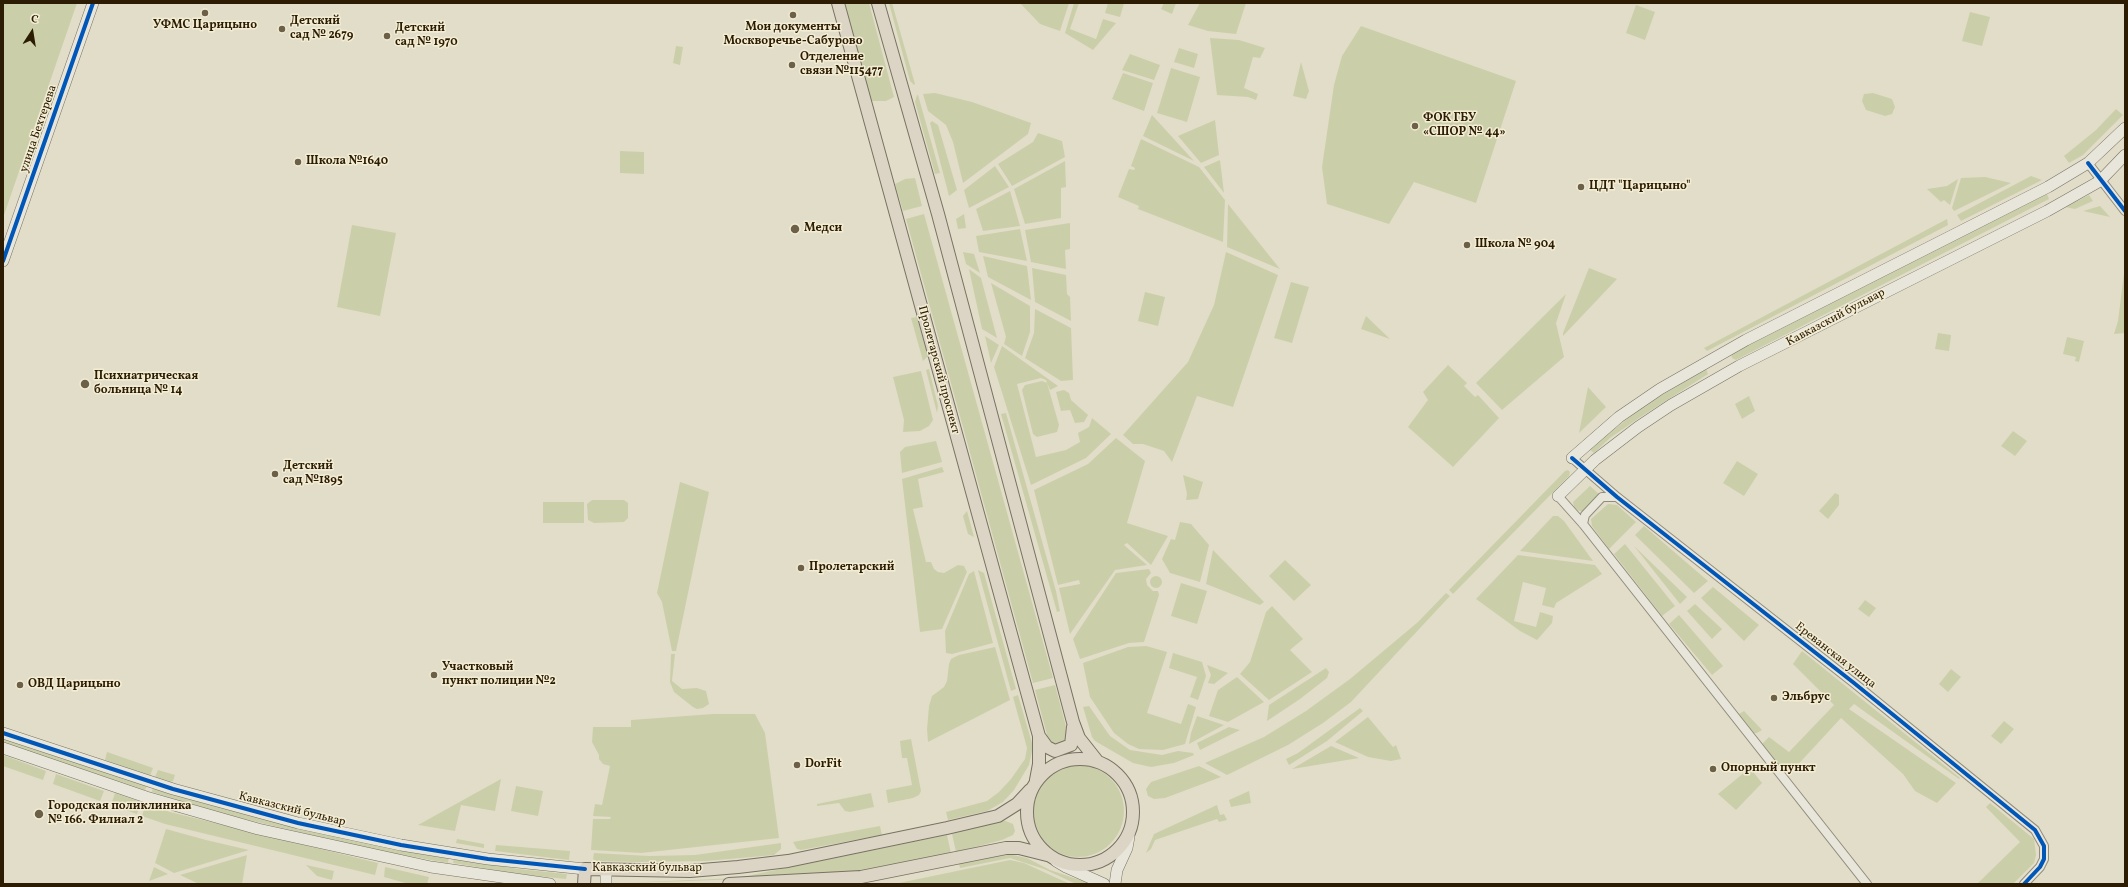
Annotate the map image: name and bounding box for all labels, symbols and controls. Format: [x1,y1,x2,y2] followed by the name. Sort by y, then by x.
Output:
[200,8,210,18] marker: УФМС Царицыно
[788,10,798,20] marker: Мои документы Москворечье-Сабурово
[12,12,52,52] north arrow
[30,12,40,28] text: С
[290,15,353,43] place label: Детский сад № 2679
[153,19,257,33] place label: УФМС Царицыно
[723,21,863,49] place label: Мои документы Москворечье-Сабурово
[395,22,458,50] place label: Детский сад № 1970
[277,24,287,34] marker: Детский сад № 2679
[382,31,392,41] marker: Детский сад № 1970
[800,51,883,79] place label: Отделение связи №115477
[787,60,797,70] marker: Отделение связи №115477
[17,83,61,175] street label: улица Бехтерева
[1423,112,1506,140] place label: ФОК ГБУ «СШОР № 44»
[1410,121,1420,131] marker: ФОК ГБУ «СШОР № 44»
[306,155,388,169] place label: Школа №1640
[293,157,303,167] marker: Школа №1640
[1589,180,1691,194] place label: ЦДТ "Царицыно"
[1576,182,1586,192] marker: ЦДТ "Царицыно"
[804,222,842,236] place label: Медси
[789,223,801,235] marker: Медси
[1475,238,1555,252] place label: Школа № 904
[1462,240,1472,250] marker: Школа № 904
[1784,286,1888,350] street label: Кавказский бульвар
[914,304,962,436] street label: Пролетарский проспект
[94,370,198,398] place label: Психиатрическая больница № 14
[79,378,91,390] marker: Психиатрическая больница № 14
[283,460,343,488] place label: Детский сад №1895
[270,469,280,479] marker: Детский сад №1895
[809,561,894,575] place label: Пролетарский
[796,563,806,573] marker: Пролетарский
[1792,620,1878,692] street label: Ереванская улица
[442,661,556,689] place label: Участковый пункт полиции №2
[429,670,439,680] marker: Участковый пункт полиции №2
[28,678,121,692] place label: ОВД Царицыно
[15,680,25,690] marker: ОВД Царицыно
[1782,691,1830,705] place label: Эльбрус
[1769,693,1779,703] marker: Эльбрус
[805,758,842,772] place label: DorFit
[792,760,802,770] marker: DorFit
[1721,762,1816,776] place label: Опорный пункт
[1708,764,1718,774] marker: Опорный пункт
[237,790,347,830] street label: Кавказский бульвар
[48,800,192,828] place label: Городская поликлиника № 166. Филиал 2
[33,808,45,820] marker: Городская поликлиника № 166. Филиал 2
[592,862,702,876] street label: Кавказский бульвар

